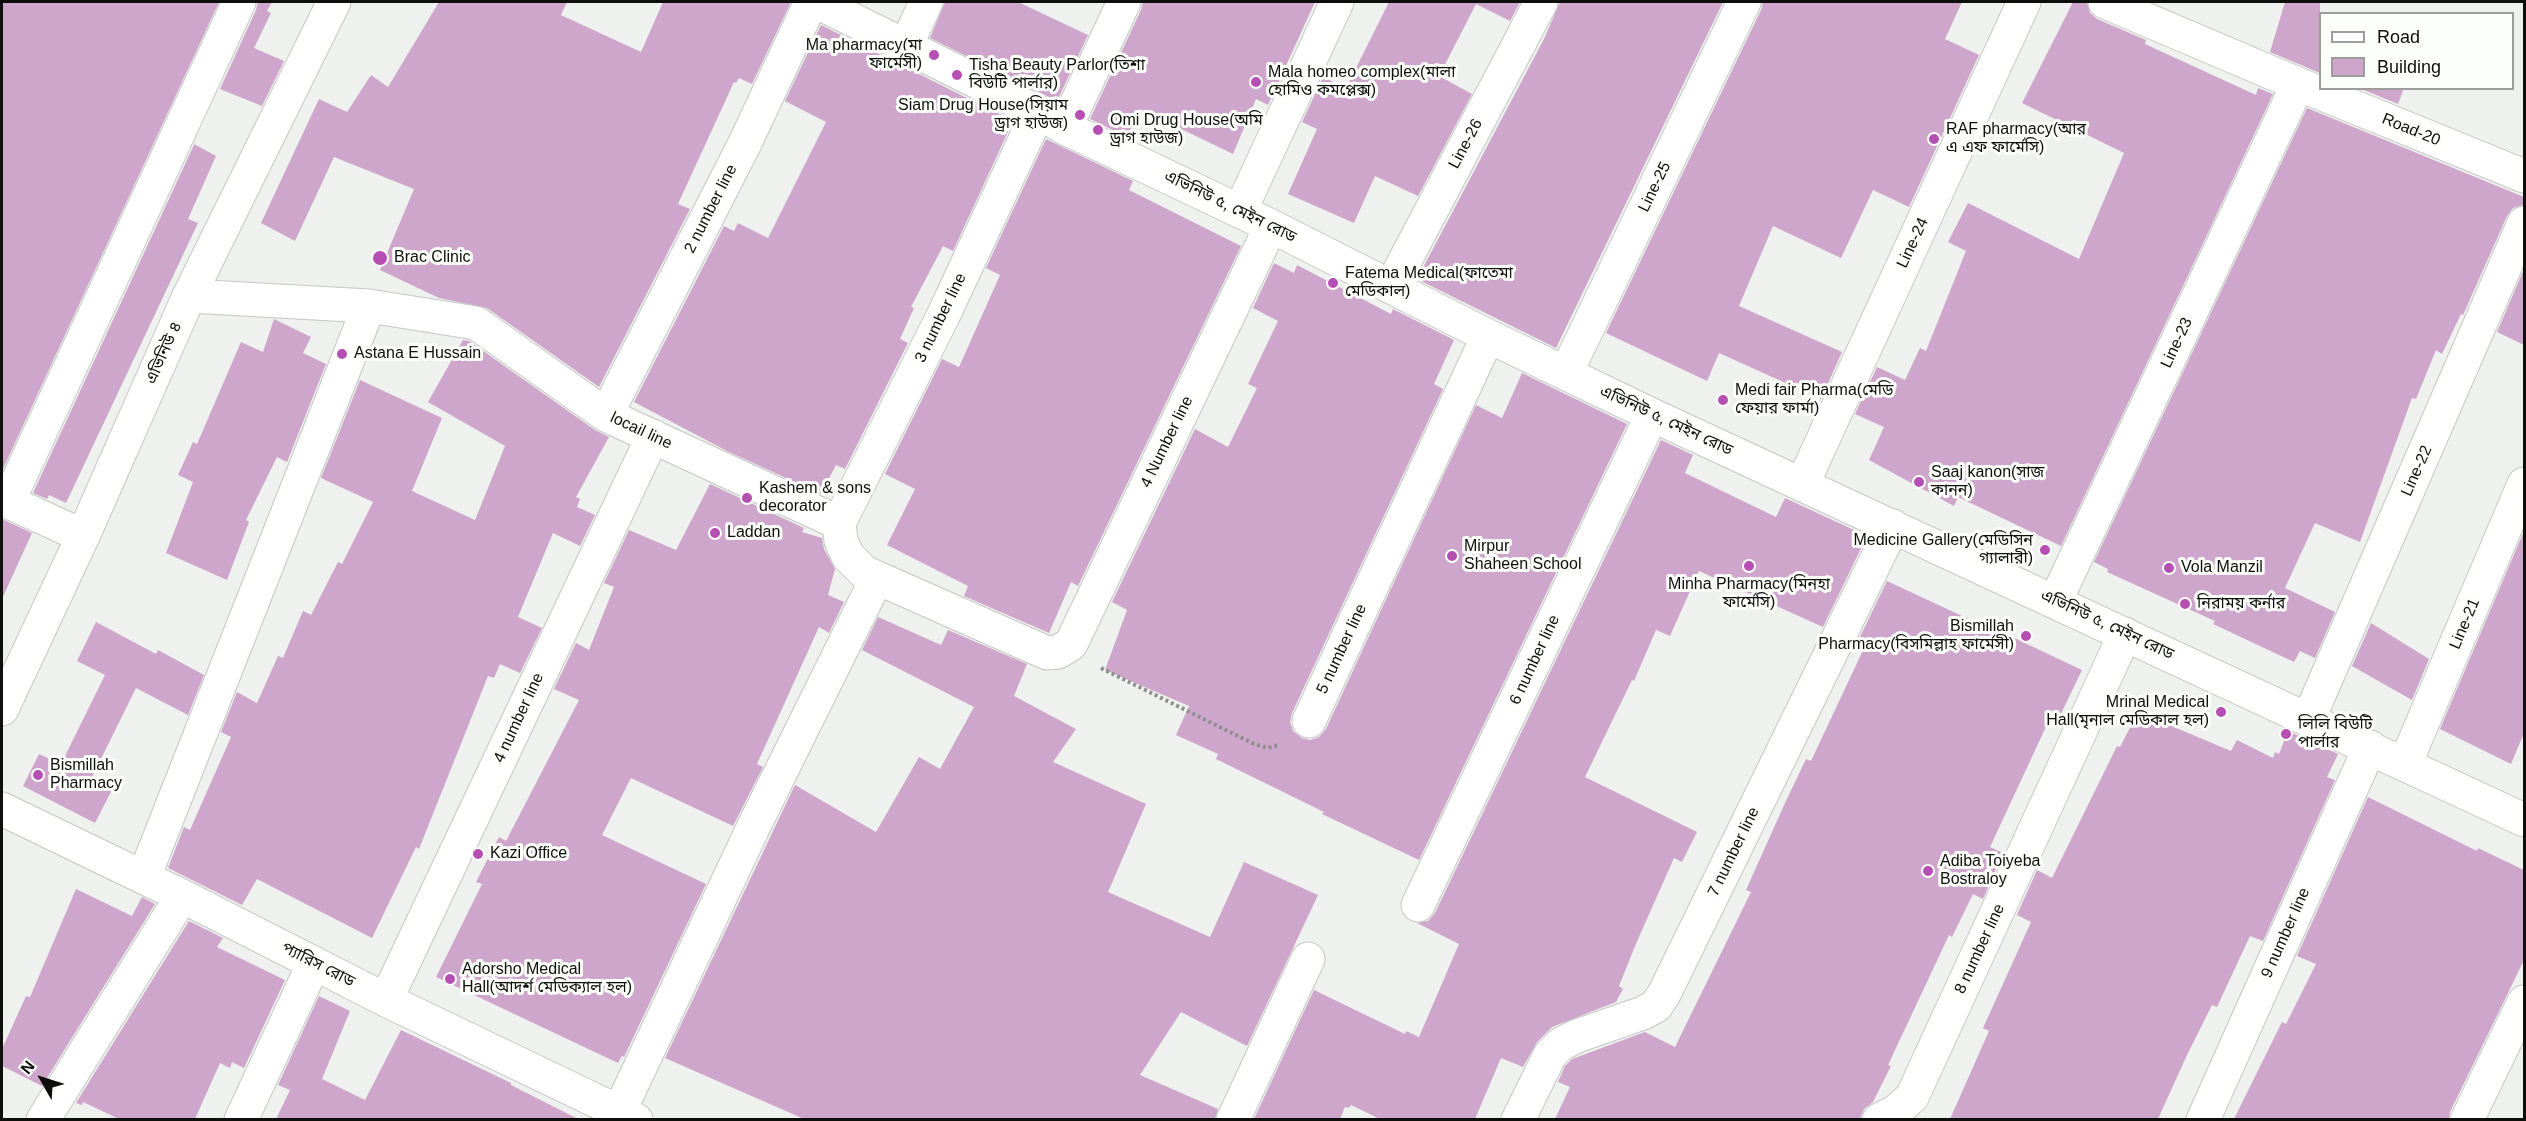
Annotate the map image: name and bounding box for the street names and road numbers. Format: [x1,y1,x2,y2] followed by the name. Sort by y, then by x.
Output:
[2379,110,2443,150] street label: Road-20
[1445,116,1487,172] street label: Line-26
[1635,159,1675,215] street label: Line-25
[680,161,742,257] street label: 2 number line
[1161,167,1299,247] street label: এভিনিউ ৫, মেইন রোড
[1893,215,1933,271] street label: Line-24
[911,270,971,366] street label: 3 number line
[2157,315,2197,371] street label: Line-23
[142,319,186,387] street label: এভিনিউ ৪
[1597,382,1735,460] street label: এভিনিউ ৫, মেইন রোড
[1137,393,1197,491] street label: 4 Number line
[607,408,675,454] street label: locail line
[2397,443,2437,499] street label: Line-22
[2038,586,2176,664] street label: এভিনিউ ৫, মেইন রোড
[2446,596,2484,652] street label: Line-21
[1313,601,1371,697] street label: 5 number line
[1506,612,1564,708] street label: 6 number line
[490,670,548,766] street label: 4 number line
[1704,804,1764,900] street label: 7 number line
[2258,885,2314,981] street label: 9 number line
[1951,901,2009,997] street label: 8 number line
[278,938,358,992] street label: প্যারিস রোড

